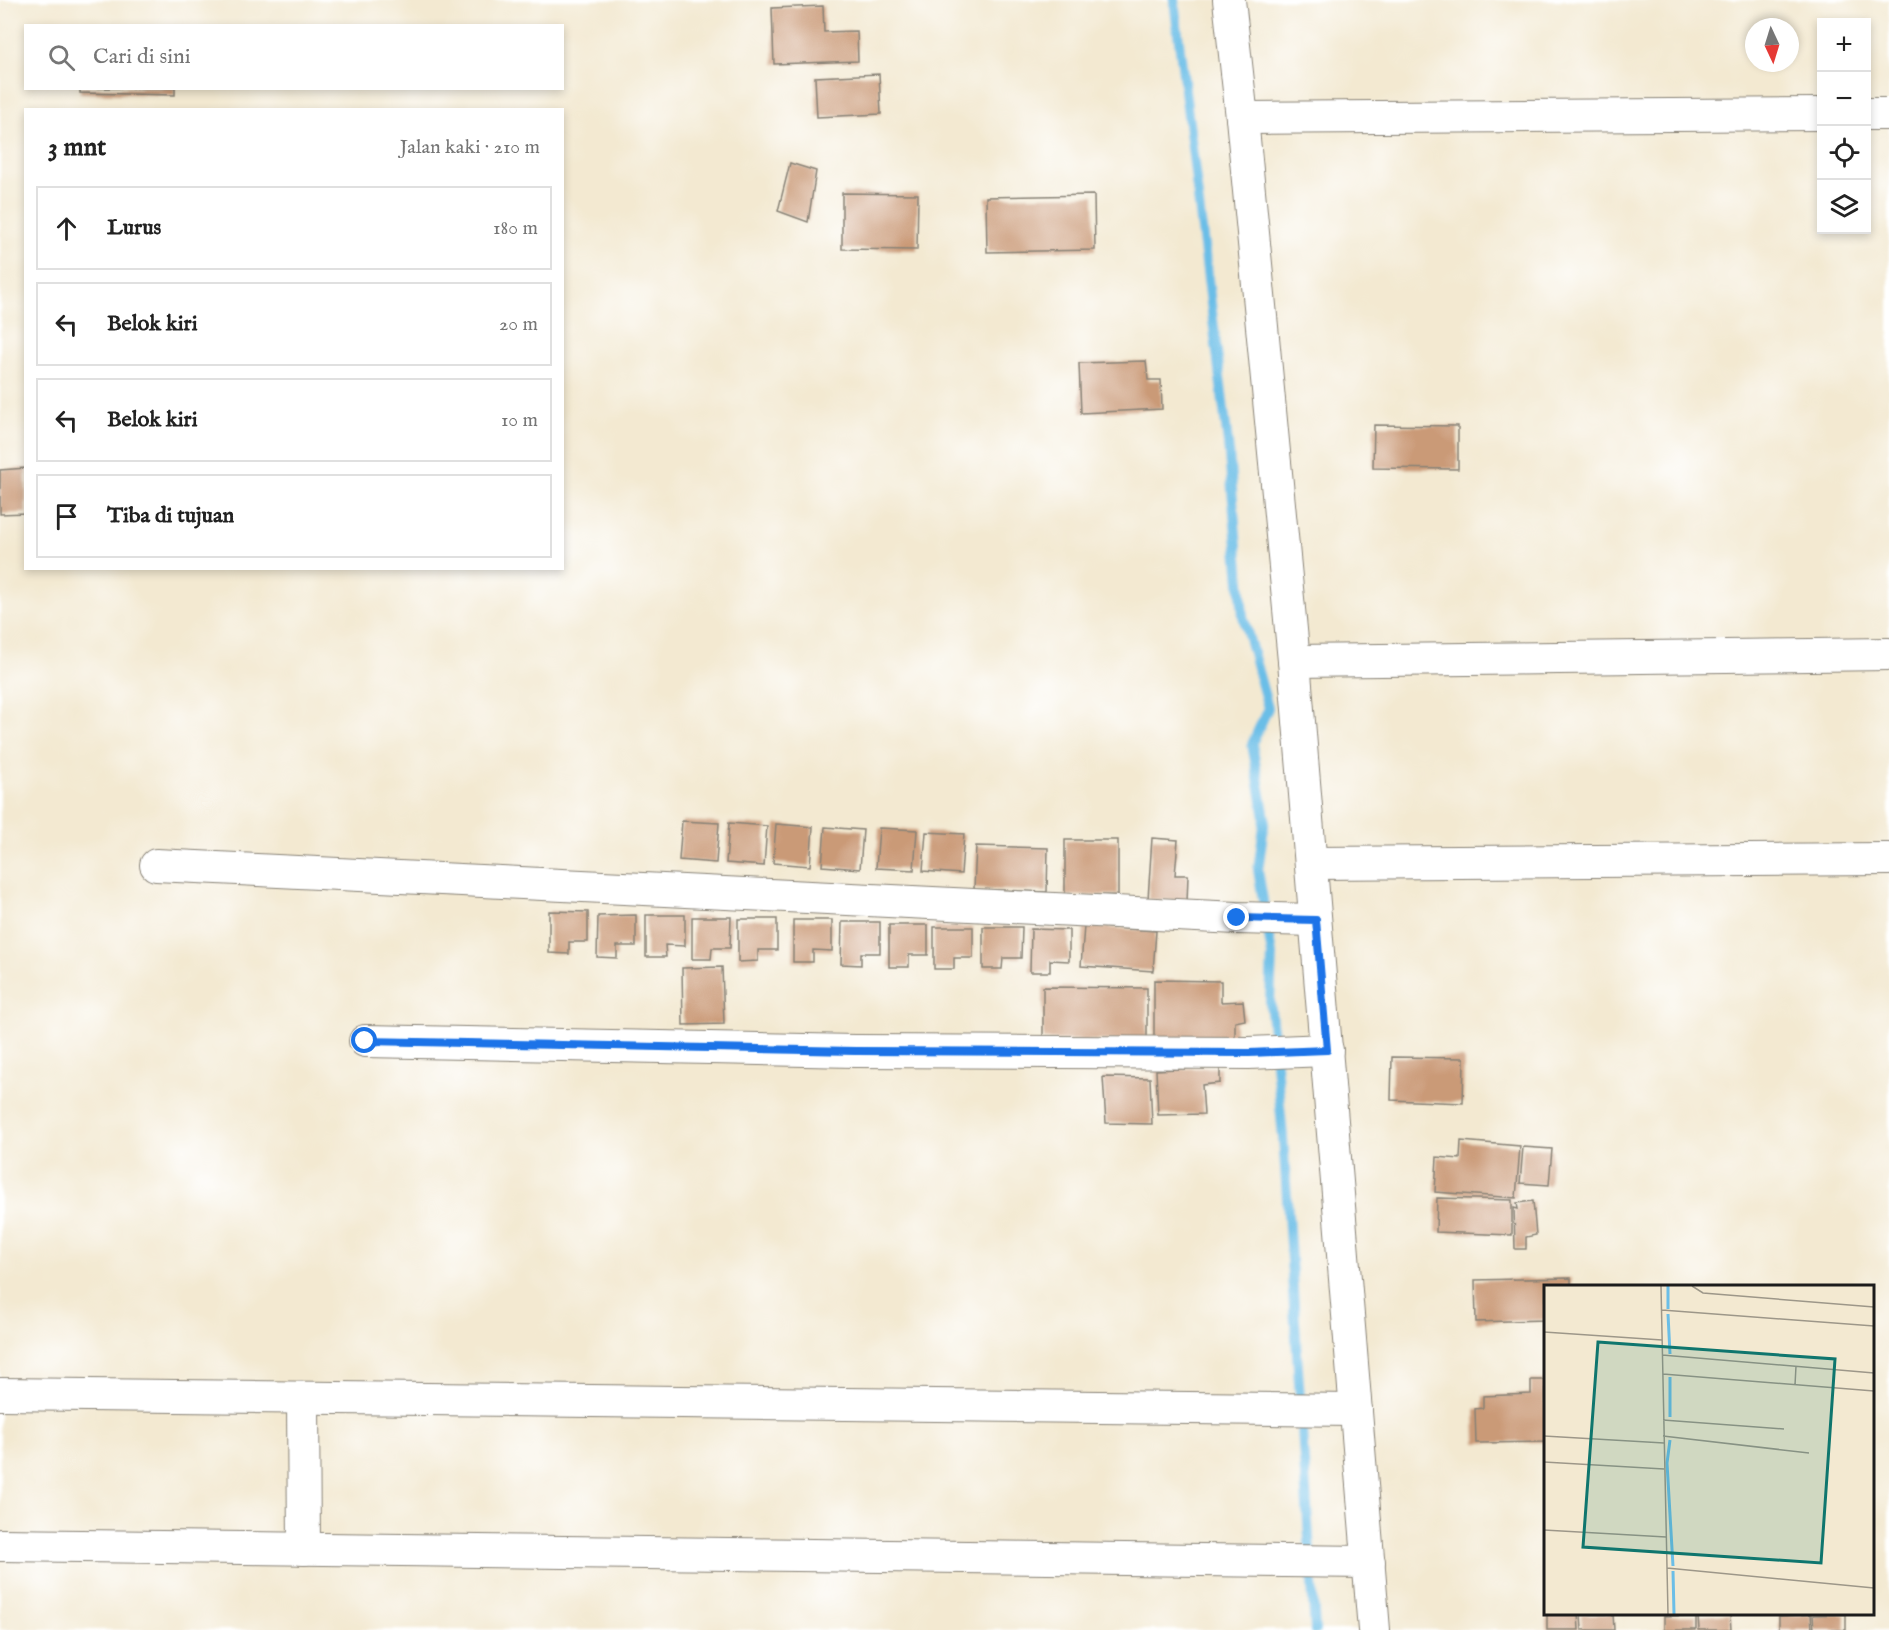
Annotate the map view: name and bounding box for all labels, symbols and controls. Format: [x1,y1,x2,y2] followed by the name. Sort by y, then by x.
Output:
[1745,18,1799,72] north arrow
[1817,18,1871,234] map controls
[1817,18,1871,72] button: +
[24,24,564,90] search box
[45,41,78,74] icon: search
[93,43,191,71] text: Cari di sini
[1817,72,1871,126] button: −
[1817,126,1871,180] button: locate
[48,131,106,164] text: 3 mnt
[400,135,540,160] text: Jalan kaki · 210 m
[1817,180,1871,234] button: layers
[50,212,83,245] icon: ahead
[107,214,161,242] text: Lurus
[493,216,538,241] text: 180 m
[50,308,83,341] icon: left
[107,310,198,338] text: Belok kiri
[499,312,538,337] text: 20 m
[50,404,83,437] icon: left
[107,406,198,434] text: Belok kiri
[501,408,538,433] text: 10 m
[50,500,83,533] icon: arrive
[107,502,234,530] text: Tiba di tujuan
[1223,904,1249,930] route end
[351,1027,377,1053] route start
[1544,1285,1874,1615] inset map

